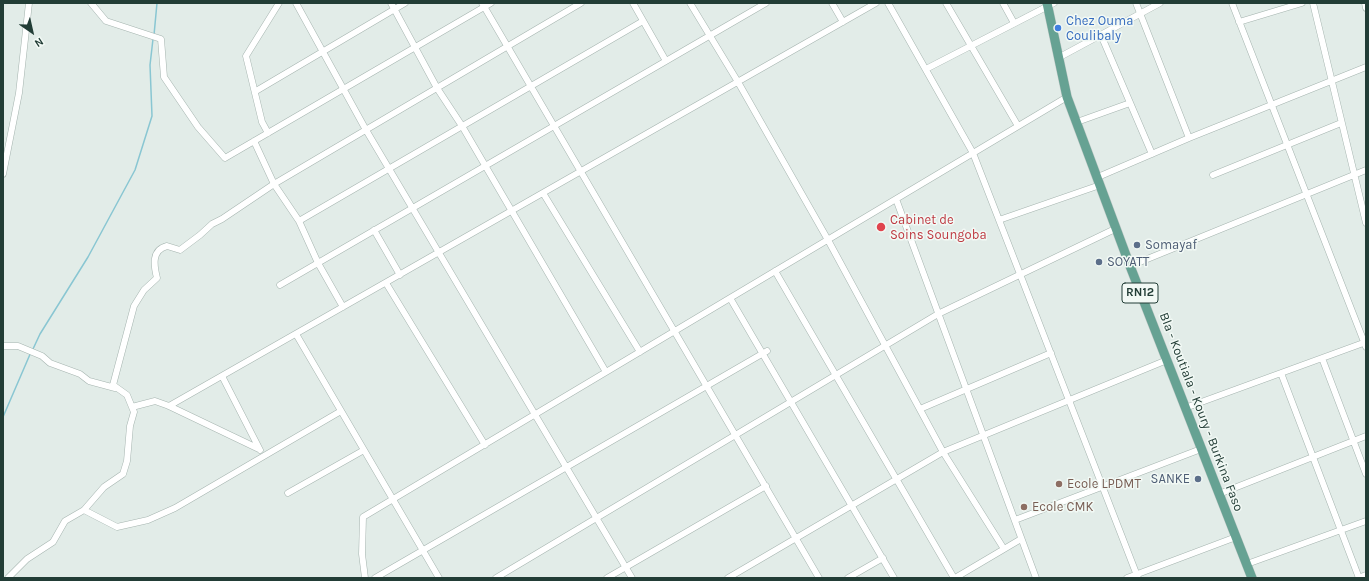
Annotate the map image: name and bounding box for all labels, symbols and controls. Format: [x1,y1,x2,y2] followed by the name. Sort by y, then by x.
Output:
[12,12,52,52] north arrow
[1066,13,1133,44] place label: Chez Ouma Coulibaly
[1053,23,1063,33] marker: Chez Ouma Coulibaly
[32,35,46,50] text: N
[890,212,987,243] place label: Cabinet de Soins Soungoba
[875,221,887,233] marker: Cabinet de Soins Soungoba
[1145,237,1197,253] place label: Somayaf
[1132,240,1142,250] marker: Somayaf
[1107,254,1149,270] place label: SOYATT
[1094,257,1104,267] marker: SOYATT
[1122,283,1158,303] road number: RN12
[1156,310,1246,514] street label: Bla - Koutiala - Koury - Burkina Faso
[1151,471,1190,487] place label: SANKE
[1193,474,1203,484] marker: SANKE
[1067,476,1141,492] place label: Ecole LPDMT
[1054,479,1064,489] marker: Ecole LPDMT
[1032,499,1093,515] place label: Ecole CMK
[1019,502,1029,512] marker: Ecole CMK

